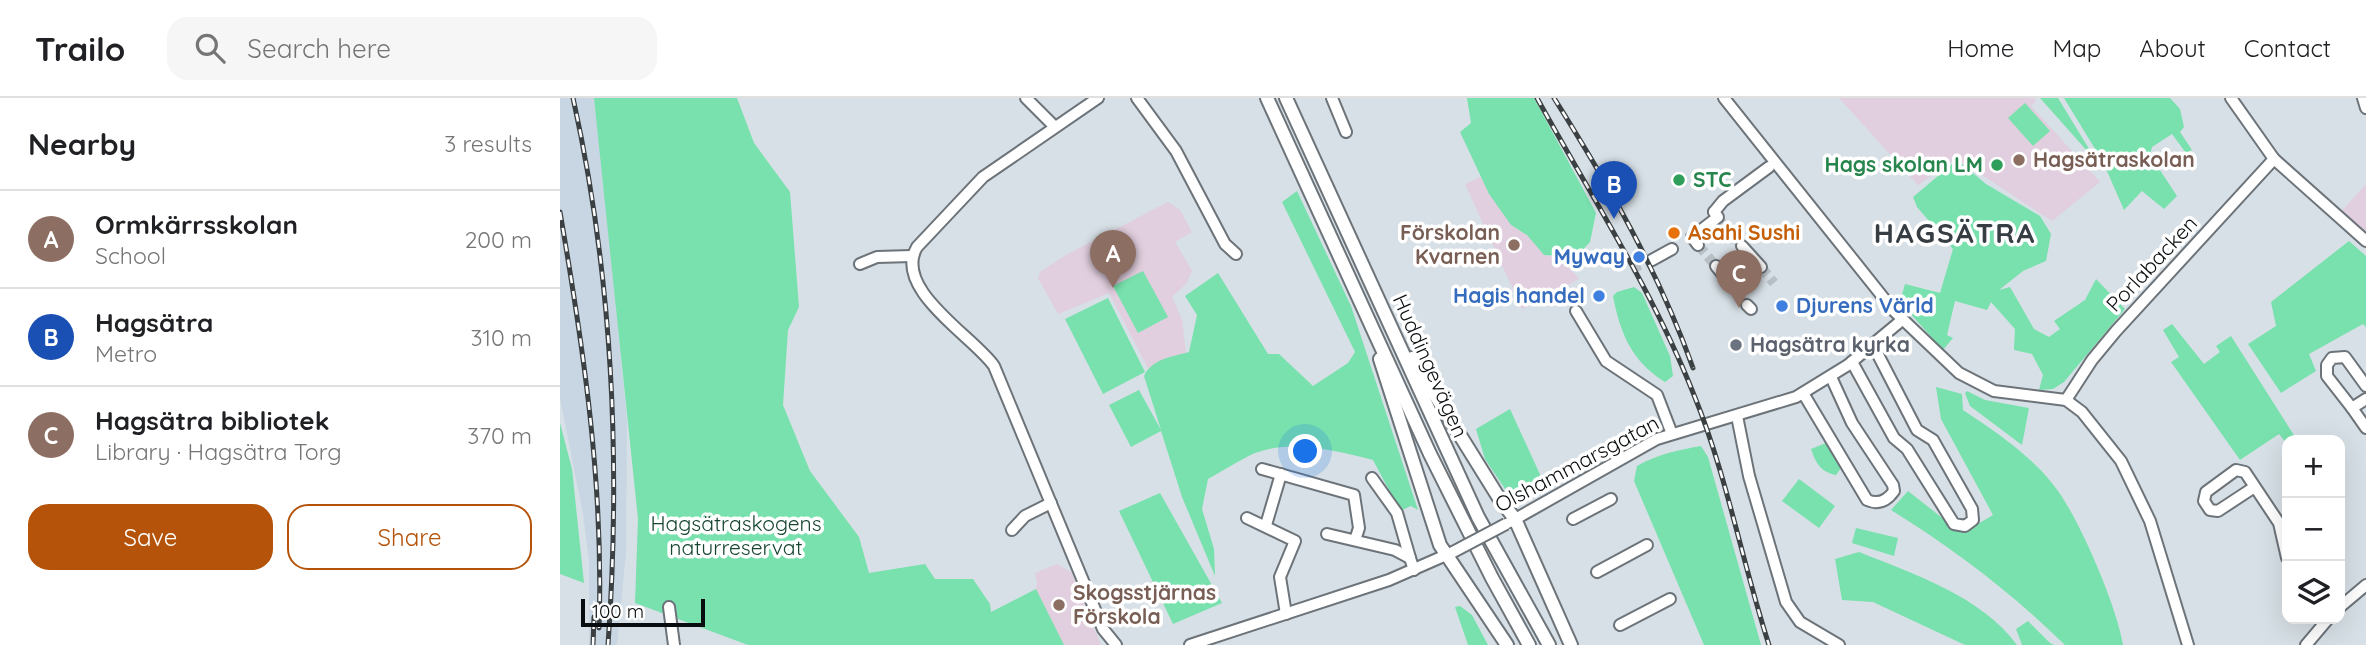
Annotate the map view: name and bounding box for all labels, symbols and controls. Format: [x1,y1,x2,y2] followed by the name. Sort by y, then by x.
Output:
[167,17,657,80] search box
[35,28,125,69] text: Trailo
[191,29,229,67] icon: search
[247,32,391,65] text: Search here
[1947,33,2014,63] text: Home
[2052,33,2101,63] text: Map
[2139,33,2206,63] text: About
[2244,33,2331,63] text: Contact
[28,125,136,163] text: Nearby
[444,129,532,158] text: 3 results
[2033,146,2195,172] place label: Hagsätraskolan
[1825,151,1983,177] place label: Hags skolan LM
[2011,152,2027,168] marker: Hagsätraskolan
[1989,157,2005,173] marker: Hags skolan LM
[1591,161,1637,219] pin: B
[1693,166,1731,192] place label: STC
[1671,172,1687,188] marker: STC
[95,208,298,241] text: Ormkärrsskolan
[2100,210,2202,317] street label: Porlabacken
[1874,215,2036,250] district label: HAGSÄTRA
[1400,219,1500,269] place label: Förskolan Kvarnen
[1688,219,1800,245] place label: Asahi Sushi
[44,225,58,254] text: A
[465,225,532,254] text: 200 m
[1666,225,1682,241] marker: Asahi Sushi
[1090,230,1136,288] pin: A
[1506,237,1522,253] marker: Förskolan Kvarnen
[95,241,166,270] text: School
[1554,243,1625,269] place label: Myway
[1631,249,1647,265] marker: Myway
[1716,250,1762,308] pin: C
[1453,282,1585,308] place label: Hagis handel
[1591,288,1607,304] marker: Hagis handel
[1388,290,1474,441] street label: Huddingevägen
[1796,292,1934,318] place label: Djurens Värld
[1774,298,1790,314] marker: Djurens Värld
[95,306,213,339] text: Hagsätra
[43,323,59,352] text: B
[470,323,532,352] text: 310 m
[1750,331,1910,357] place label: Hagsätra kyrka
[1728,337,1744,353] marker: Hagsätra kyrka
[95,339,157,368] text: Metro
[95,404,329,437] text: Hagsätra bibliotek
[1490,409,1663,517] street label: Olshammarsgatan
[44,421,58,450] text: C
[467,421,532,450] text: 370 m
[1288,434,1322,468] your location
[2282,435,2345,624] map controls
[2282,435,2345,498] button: +
[95,437,342,466] text: Library · Hagsätra Torg
[2282,498,2345,561] button: −
[28,504,273,570] button: Save
[287,504,532,570] button: Share
[650,510,822,560] park label: Hagsätraskogens naturreservat
[2282,561,2345,624] button: layers
[1073,579,1216,629] place label: Skogsstjärnas Förskola
[581,596,705,628] scale bar
[1051,597,1067,613] marker: Skogsstjärnas Förskola
[592,599,644,623] text: 100 m

